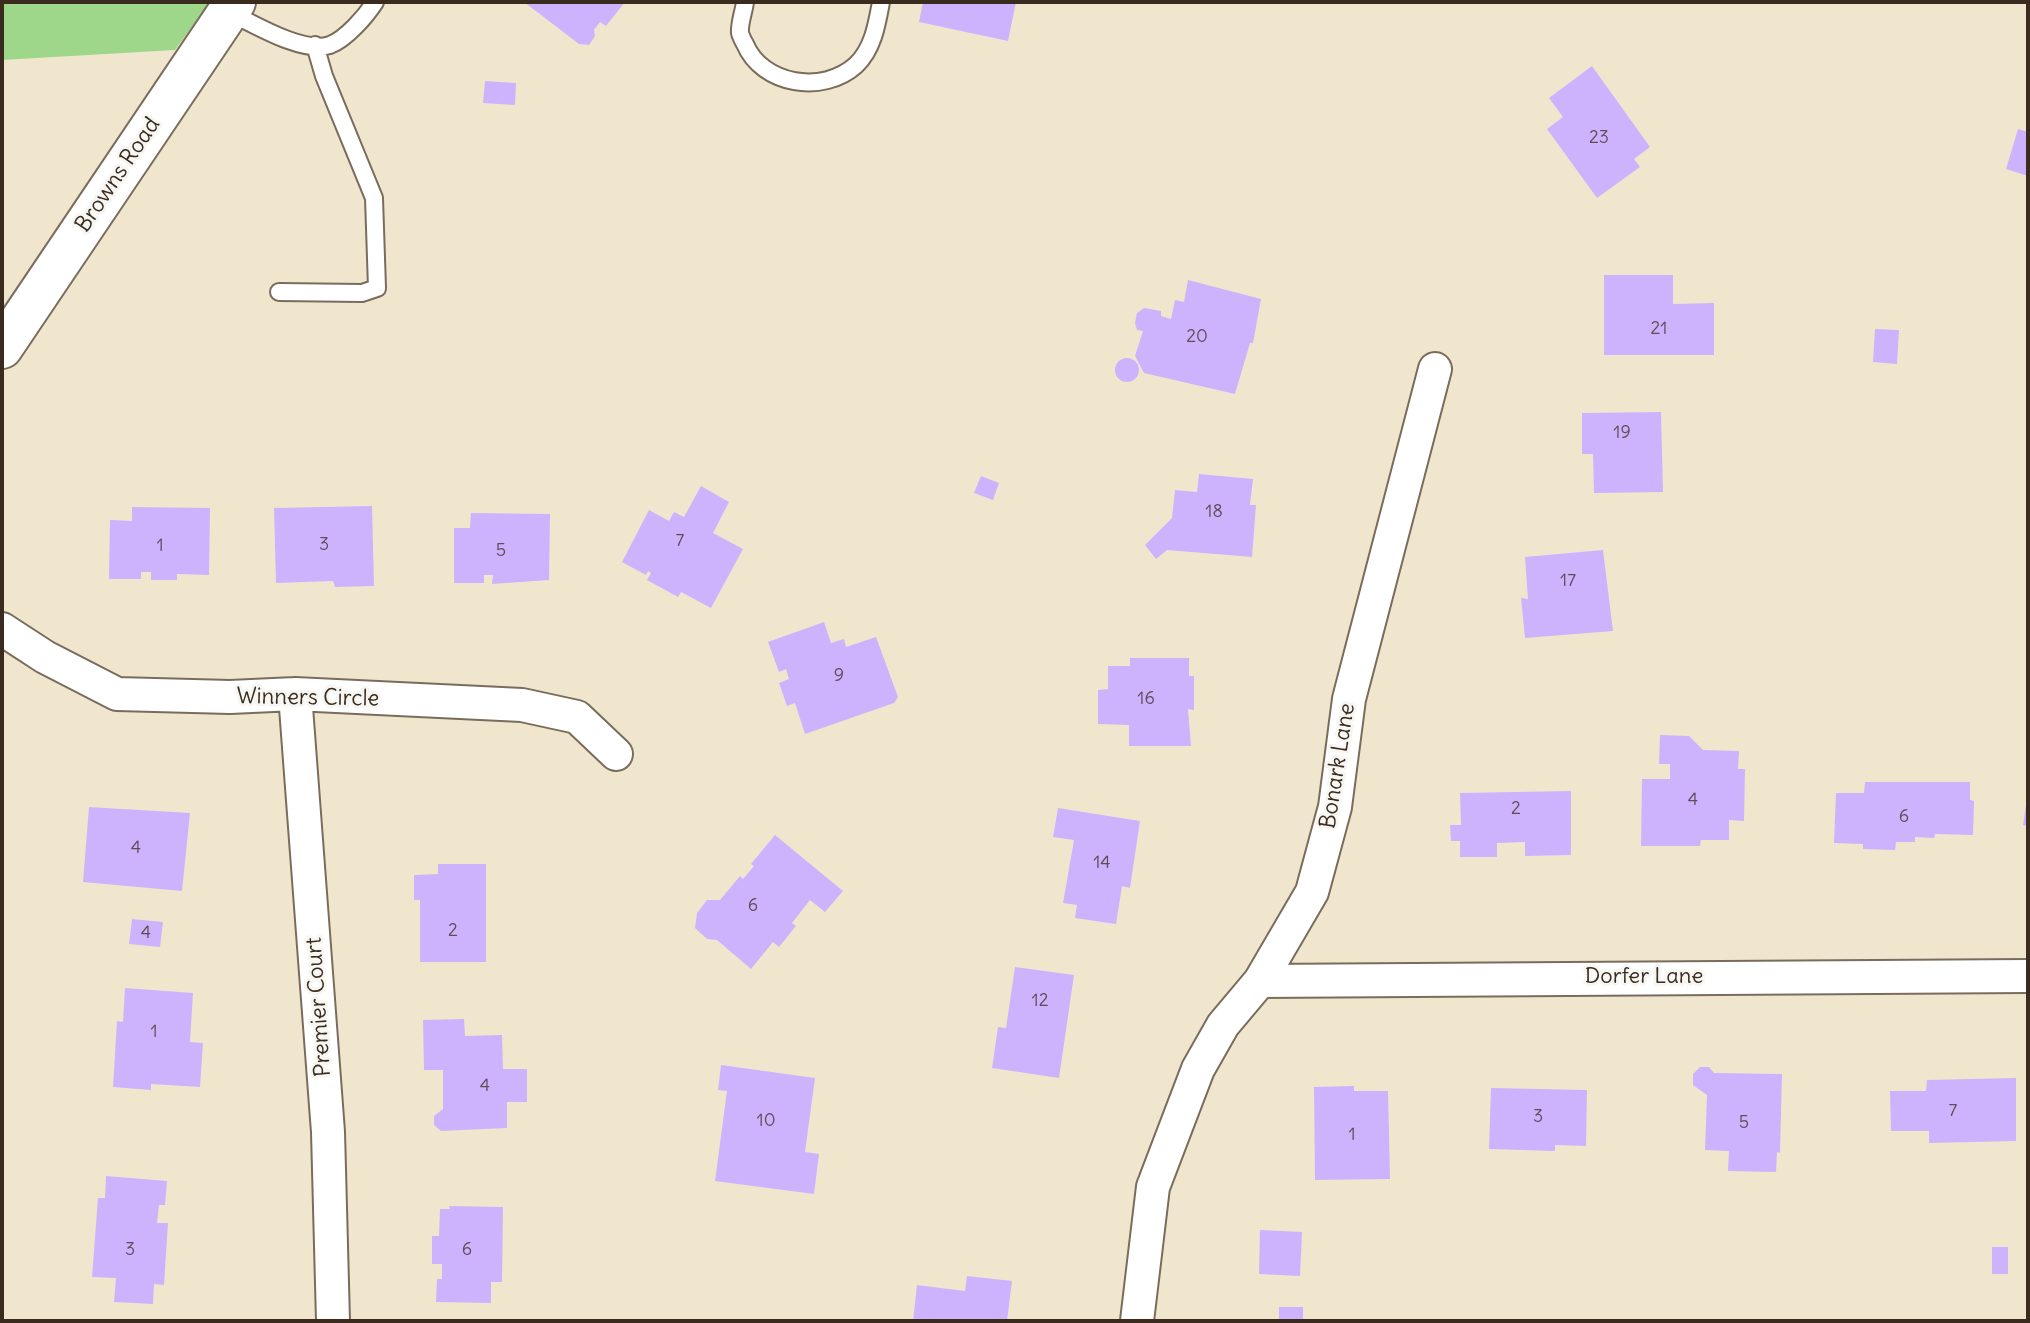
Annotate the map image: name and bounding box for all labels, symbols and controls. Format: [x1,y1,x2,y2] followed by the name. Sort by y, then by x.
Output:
[70,113,166,237] street label: Browns Road
[1589,127,1609,149] house number: 23
[1650,318,1668,340] house number: 21
[1186,326,1208,348] house number: 20
[1613,422,1631,444] house number: 19
[1205,501,1223,523] house number: 18
[676,530,684,552] house number: 7
[319,534,329,556] house number: 3
[156,535,164,557] house number: 1
[496,540,506,562] house number: 5
[1560,570,1576,592] house number: 17
[834,665,844,687] house number: 9
[236,684,380,712] street label: Winners Circle
[1137,688,1155,710] house number: 16
[1315,701,1361,831] street label: Bonark Lane
[1688,789,1698,811] house number: 4
[1511,798,1521,820] house number: 2
[1899,806,1909,828] house number: 6
[131,837,141,859] house number: 4
[1093,852,1111,874] house number: 14
[748,895,758,917] house number: 6
[448,920,458,942] house number: 2
[141,922,151,944] house number: 4
[301,936,337,1078] street label: Premier Court
[1585,964,1703,990] street label: Dorfer Lane
[1031,990,1049,1012] house number: 12
[150,1021,158,1043] house number: 1
[480,1075,490,1097] house number: 4
[1949,1100,1957,1122] house number: 7
[1533,1106,1543,1128] house number: 3
[757,1110,775,1132] house number: 10
[1739,1112,1749,1134] house number: 5
[1348,1124,1356,1146] house number: 1
[125,1239,135,1261] house number: 3
[462,1239,472,1261] house number: 6

